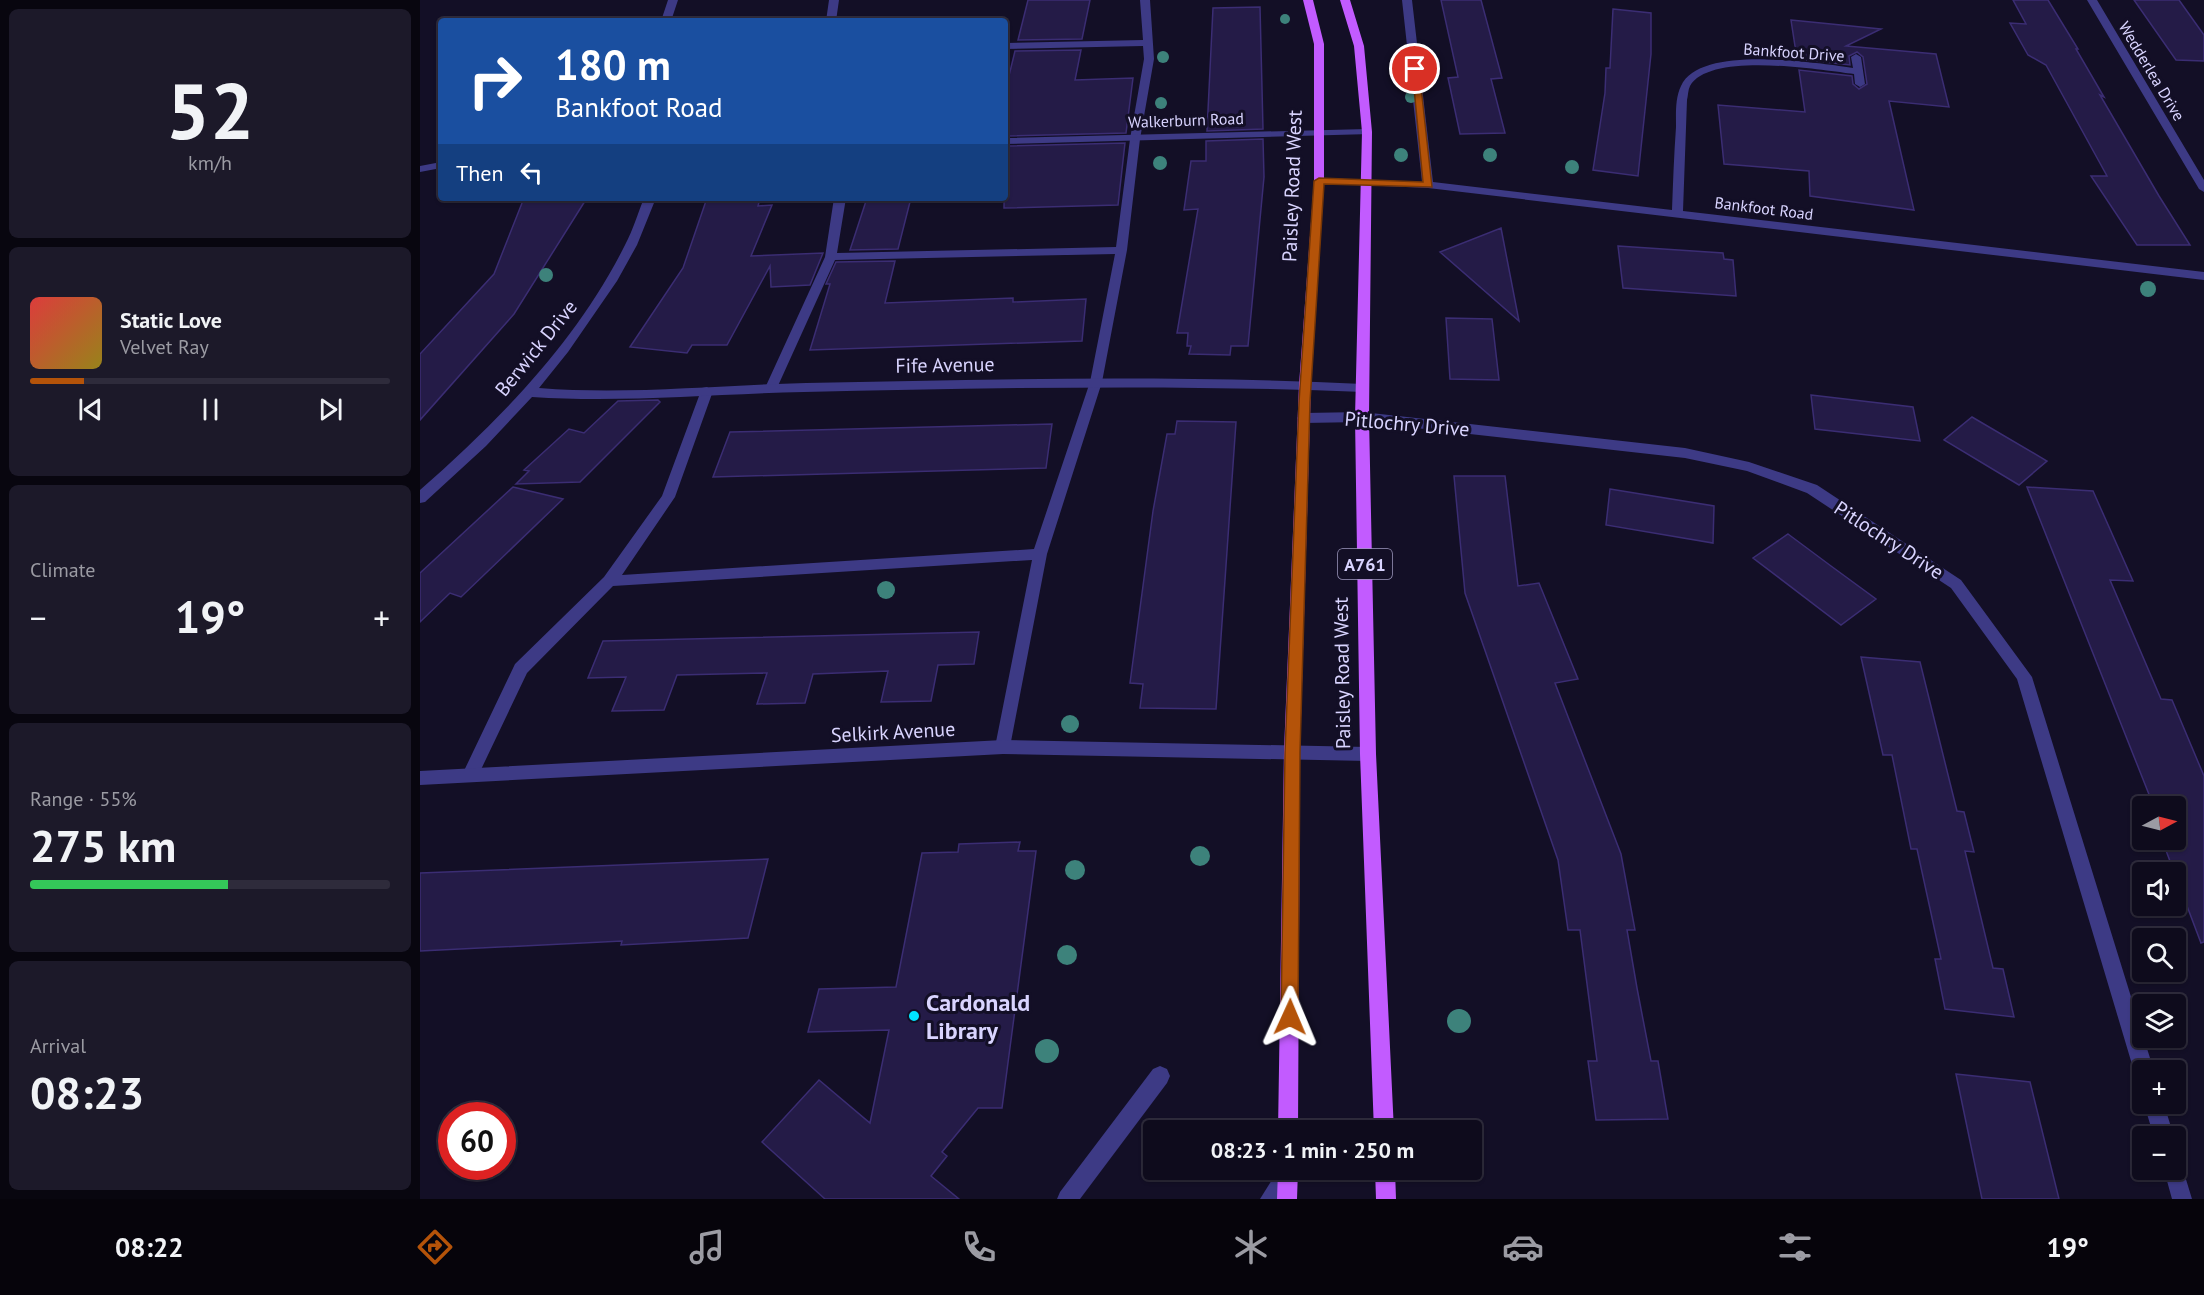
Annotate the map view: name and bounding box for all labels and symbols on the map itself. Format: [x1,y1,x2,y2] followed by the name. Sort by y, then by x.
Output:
[2114,18,2190,124] street label: Wedderlea Drive
[1743,38,1845,66] street label: Bankfoot Drive
[1389,43,1440,94] pin
[1128,108,1244,132] street label: Walkerburn Road
[1276,109,1308,262] street label: Paisley Road West
[1713,192,1815,224] street label: Bankfoot Road
[489,294,583,402] street label: Berwick Drive
[895,351,995,379] street label: Fife Avenue
[1343,406,1471,442] street label: Pitlochry Drive
[1829,495,1949,585] street label: Pitlochry Drive
[1338,549,1392,579] road number: A761
[1328,597,1356,749] street label: Paisley Road West
[830,716,956,748] street label: Selkirk Avenue
[2132,796,2186,850] north arrow
[1258,985,1322,1049] position arrow
[926,987,1030,1046] place label: Cardonald Library
[907,1009,921,1023] marker: Cardonald Library
[438,1102,516,1180] speed limit sign: 60

